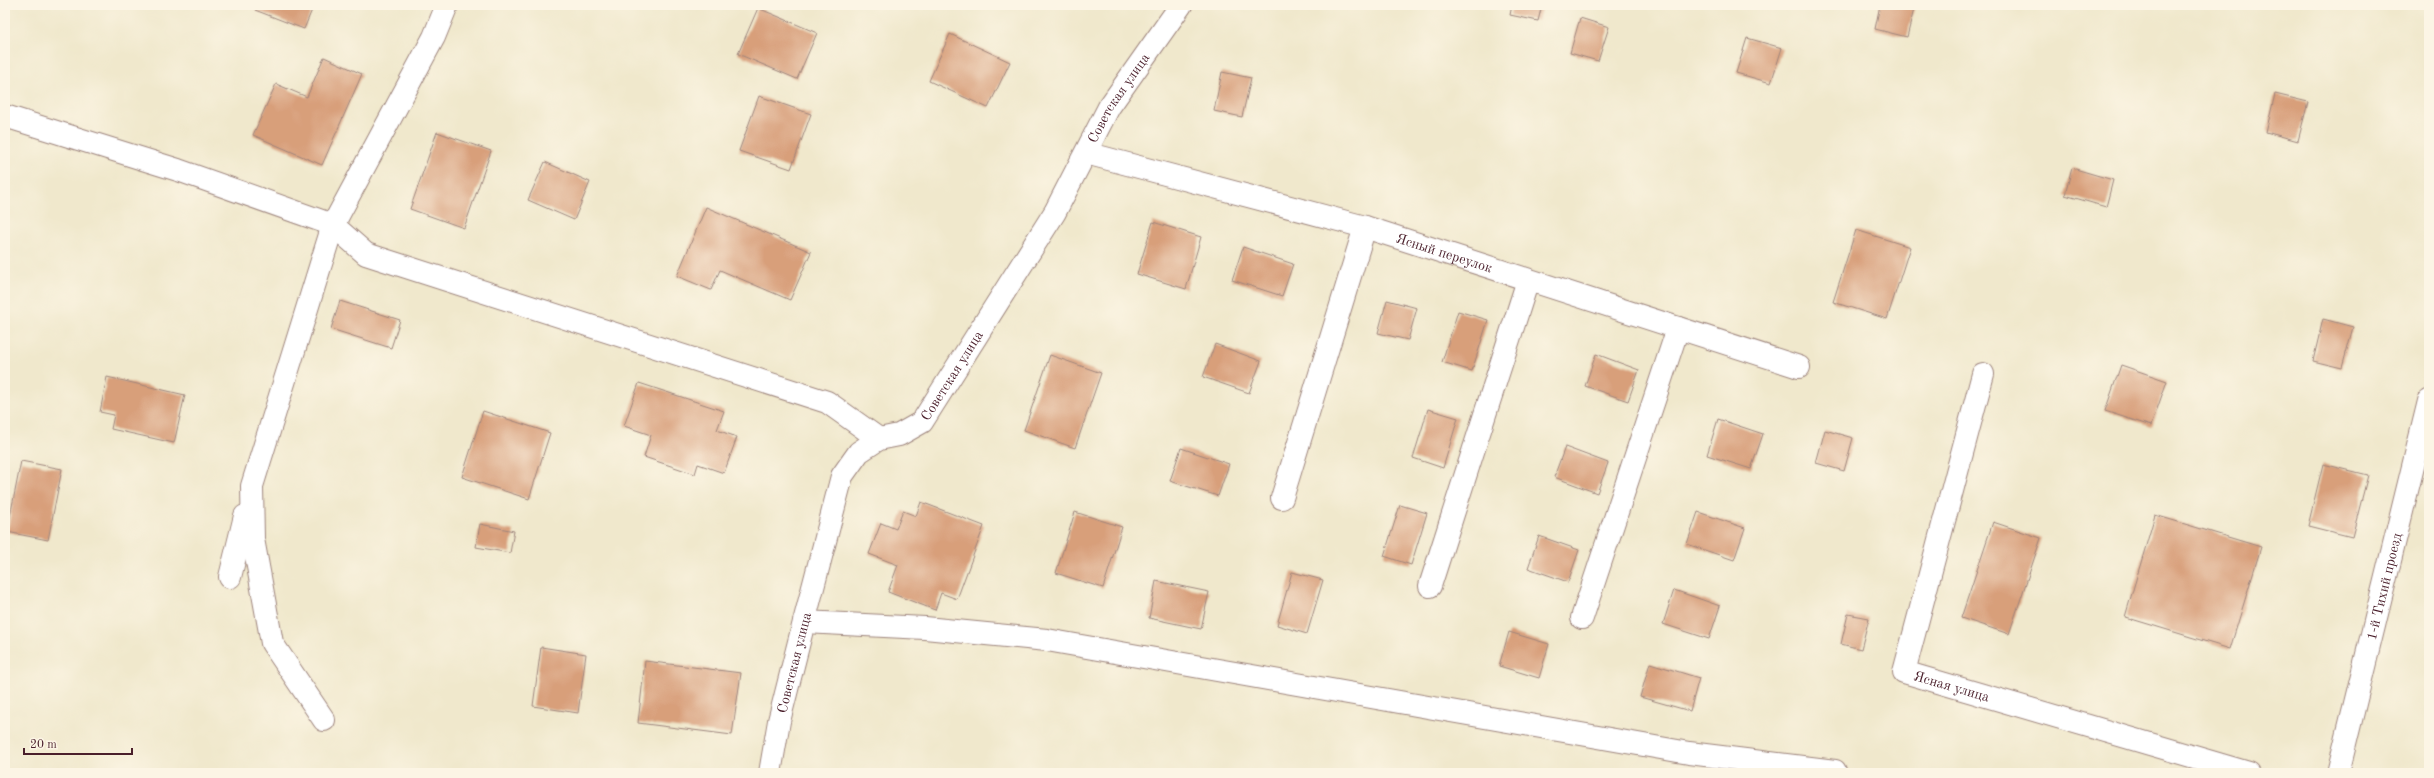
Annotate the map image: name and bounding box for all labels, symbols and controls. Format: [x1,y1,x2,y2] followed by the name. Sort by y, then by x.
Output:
[1086,51,1153,145] street label: Советская улица
[1394,231,1494,276] street label: Ясный переулок
[919,328,986,423] street label: Советская улица
[2365,532,2404,642] street label: 1-й Тихий проезд
[775,611,814,715] street label: Советская улица
[1912,669,1991,705] street label: Ясная улица
[24,730,132,756] scale bar
[30,739,57,751] text: 20 m

